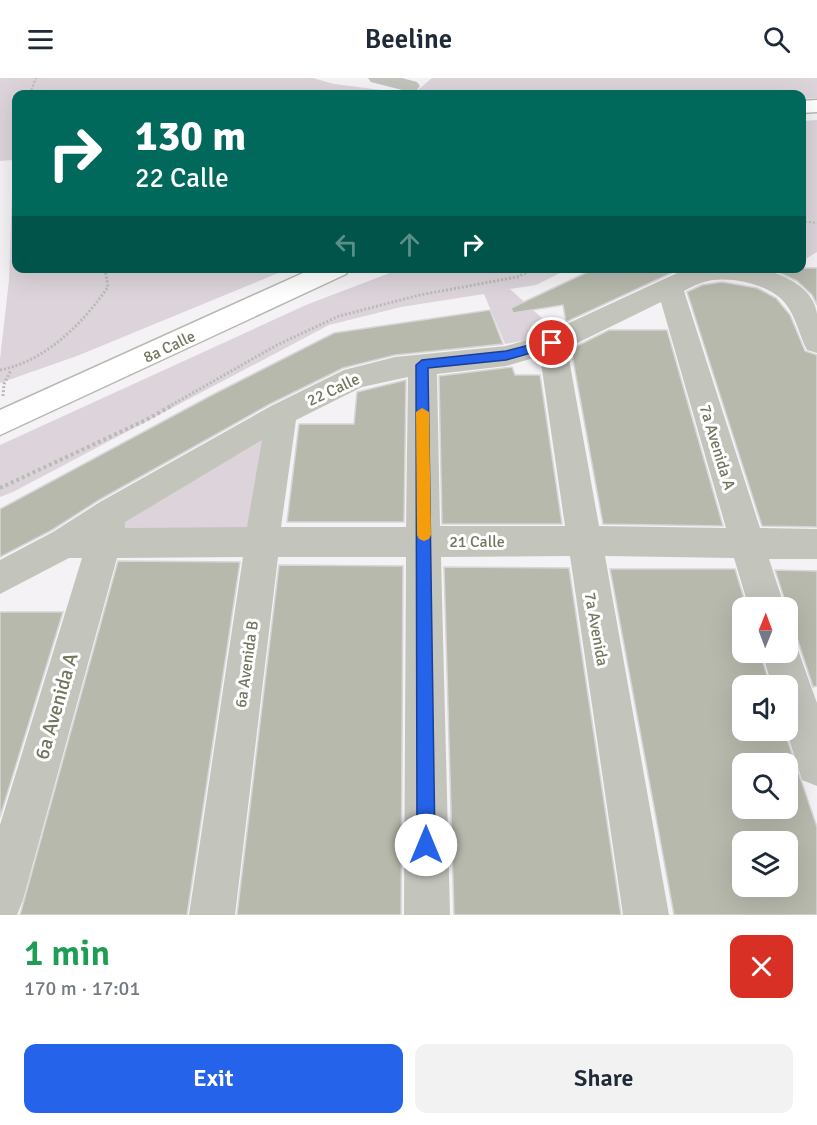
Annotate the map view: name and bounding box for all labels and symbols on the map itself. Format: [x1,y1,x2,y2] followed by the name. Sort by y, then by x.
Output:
[526,317,577,368] pin
[140,326,199,368] street label: 8a Calle
[304,369,363,411] street label: 22 Calle
[695,402,740,492] street label: 7a Avenida A
[449,532,505,552] street label: 21 Calle
[580,591,612,668] street label: 7a Avenida
[732,597,798,663] north arrow
[231,619,263,709] street label: 6a Avenida B
[29,650,84,762] street label: 6a Avenida A
[394,813,458,877] position arrow

